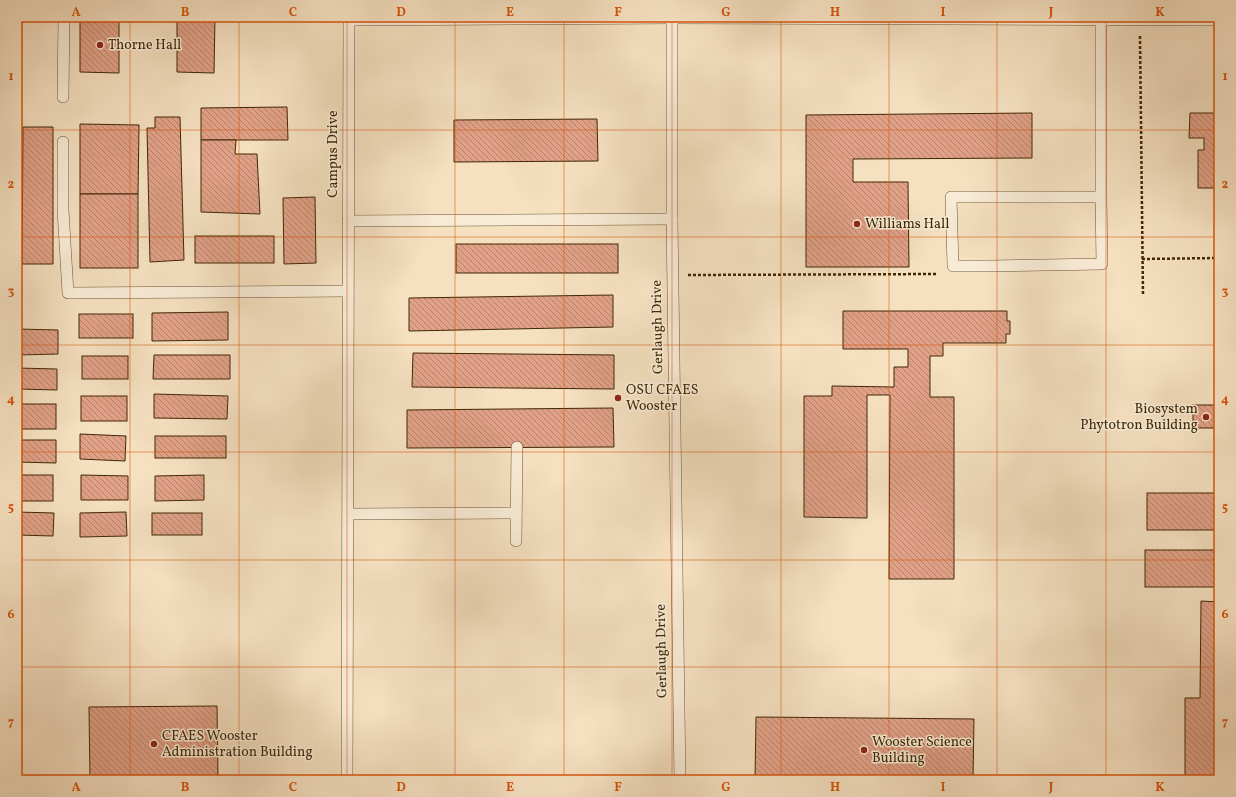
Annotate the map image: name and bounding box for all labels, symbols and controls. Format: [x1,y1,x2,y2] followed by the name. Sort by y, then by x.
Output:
[71,4,81,22] text: A
[181,4,190,22] text: B
[289,4,297,22] text: C
[396,4,406,22] text: D
[506,4,514,22] text: E
[614,4,622,22] text: F
[721,4,731,22] text: G
[830,4,840,22] text: H
[941,4,946,22] text: I
[1048,4,1054,22] text: J
[1155,4,1165,22] text: K
[108,36,181,55] place label: Thorne Hall
[95,40,105,50] marker: Thorne Hall
[8,68,14,86] text: 1
[1222,68,1228,86] text: 1
[324,110,343,198] street label: Campus Drive
[8,176,15,194] text: 2
[1222,176,1229,194] text: 2
[865,215,949,234] place label: Williams Hall
[852,219,862,229] marker: Williams Hall
[648,279,668,374] street label: Gerlaugh Drive
[8,283,15,301] text: 3
[1222,283,1229,301] text: 3
[626,381,698,416] place label: OSU CFAES Wooster
[7,391,15,409] text: 4
[1221,391,1229,409] text: 4
[613,393,623,403] marker: OSU CFAES Wooster
[1080,400,1198,435] place label: Biosystem Phytotron Building
[1201,412,1211,422] marker: Biosystem Phytotron Building
[8,499,14,517] text: 5
[1222,499,1228,517] text: 5
[652,603,672,698] street label: Gerlaugh Drive
[7,606,15,624] text: 6
[1221,606,1229,624] text: 6
[8,714,14,732] text: 7
[1222,714,1228,732] text: 7
[162,727,313,762] place label: CFAES Wooster Administration Building
[872,733,972,768] place label: Wooster Science Building
[149,739,159,749] marker: CFAES Wooster Administration Building
[859,745,869,755] marker: Wooster Science Building
[71,779,81,797] text: A
[181,779,190,797] text: B
[289,779,297,797] text: C
[396,779,406,797] text: D
[506,779,514,797] text: E
[614,779,622,797] text: F
[721,779,731,797] text: G
[830,779,840,797] text: H
[941,779,946,797] text: I
[1048,779,1054,797] text: J
[1155,779,1165,797] text: K

